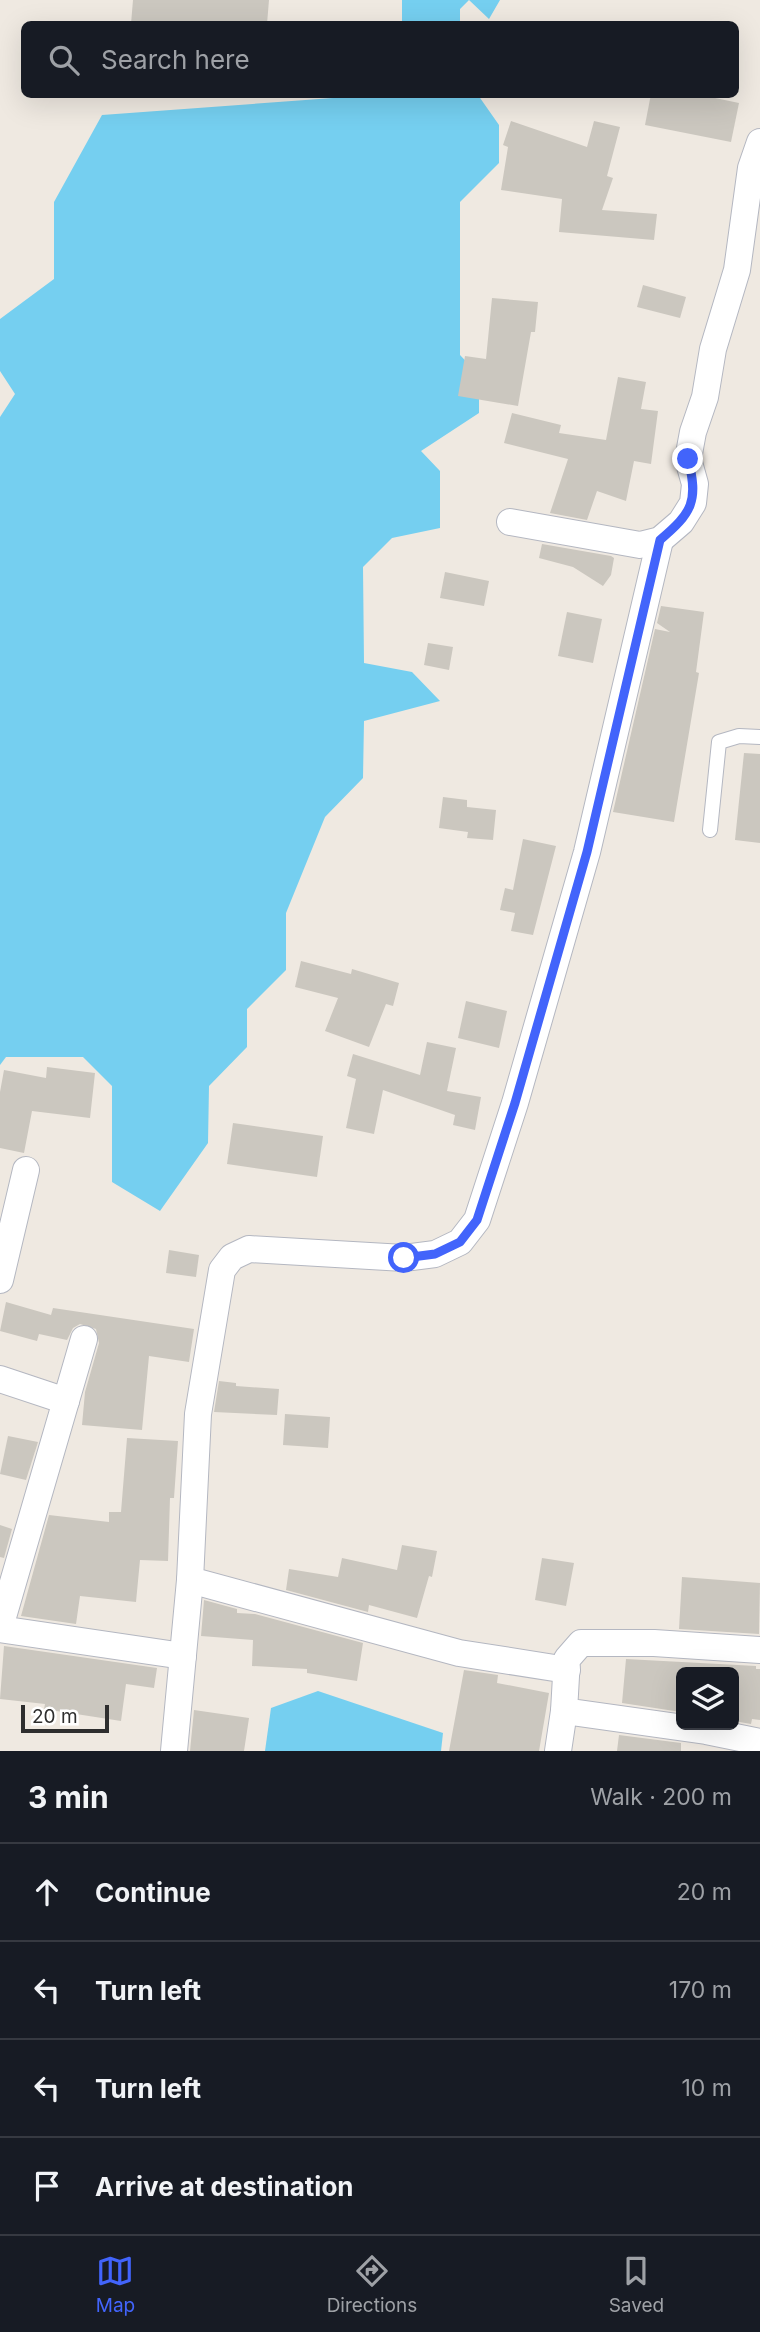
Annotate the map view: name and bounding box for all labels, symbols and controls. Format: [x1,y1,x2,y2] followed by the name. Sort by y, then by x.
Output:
[21,21,739,98] search box
[45,41,83,79] icon: search
[101,44,250,75] text: Search here
[672,443,703,474] route end
[388,1242,419,1273] route start
[676,1667,739,1730] map controls
[676,1667,739,1730] button: layers
[21,1702,108,1734] scale bar
[32,1705,78,1728] text: 20 m
[28,1779,109,1815] text: 3 min
[590,1783,732,1811] text: Walk · 200 m
[28,1873,66,1911] icon: ahead
[95,1877,211,1908] text: Continue
[677,1878,732,1906] text: 20 m
[28,1971,66,2009] icon: left
[95,1975,201,2006] text: Turn left
[669,1976,732,2004] text: 170 m
[28,2069,66,2107] icon: left
[95,2073,201,2104] text: Turn left
[682,2074,732,2102] text: 10 m
[28,2167,66,2205] icon: arrive
[95,2171,354,2202] text: Arrive at destination
[96,2252,135,2317] tab: Map
[327,2252,417,2317] tab: Directions
[609,2252,664,2317] tab: Saved

